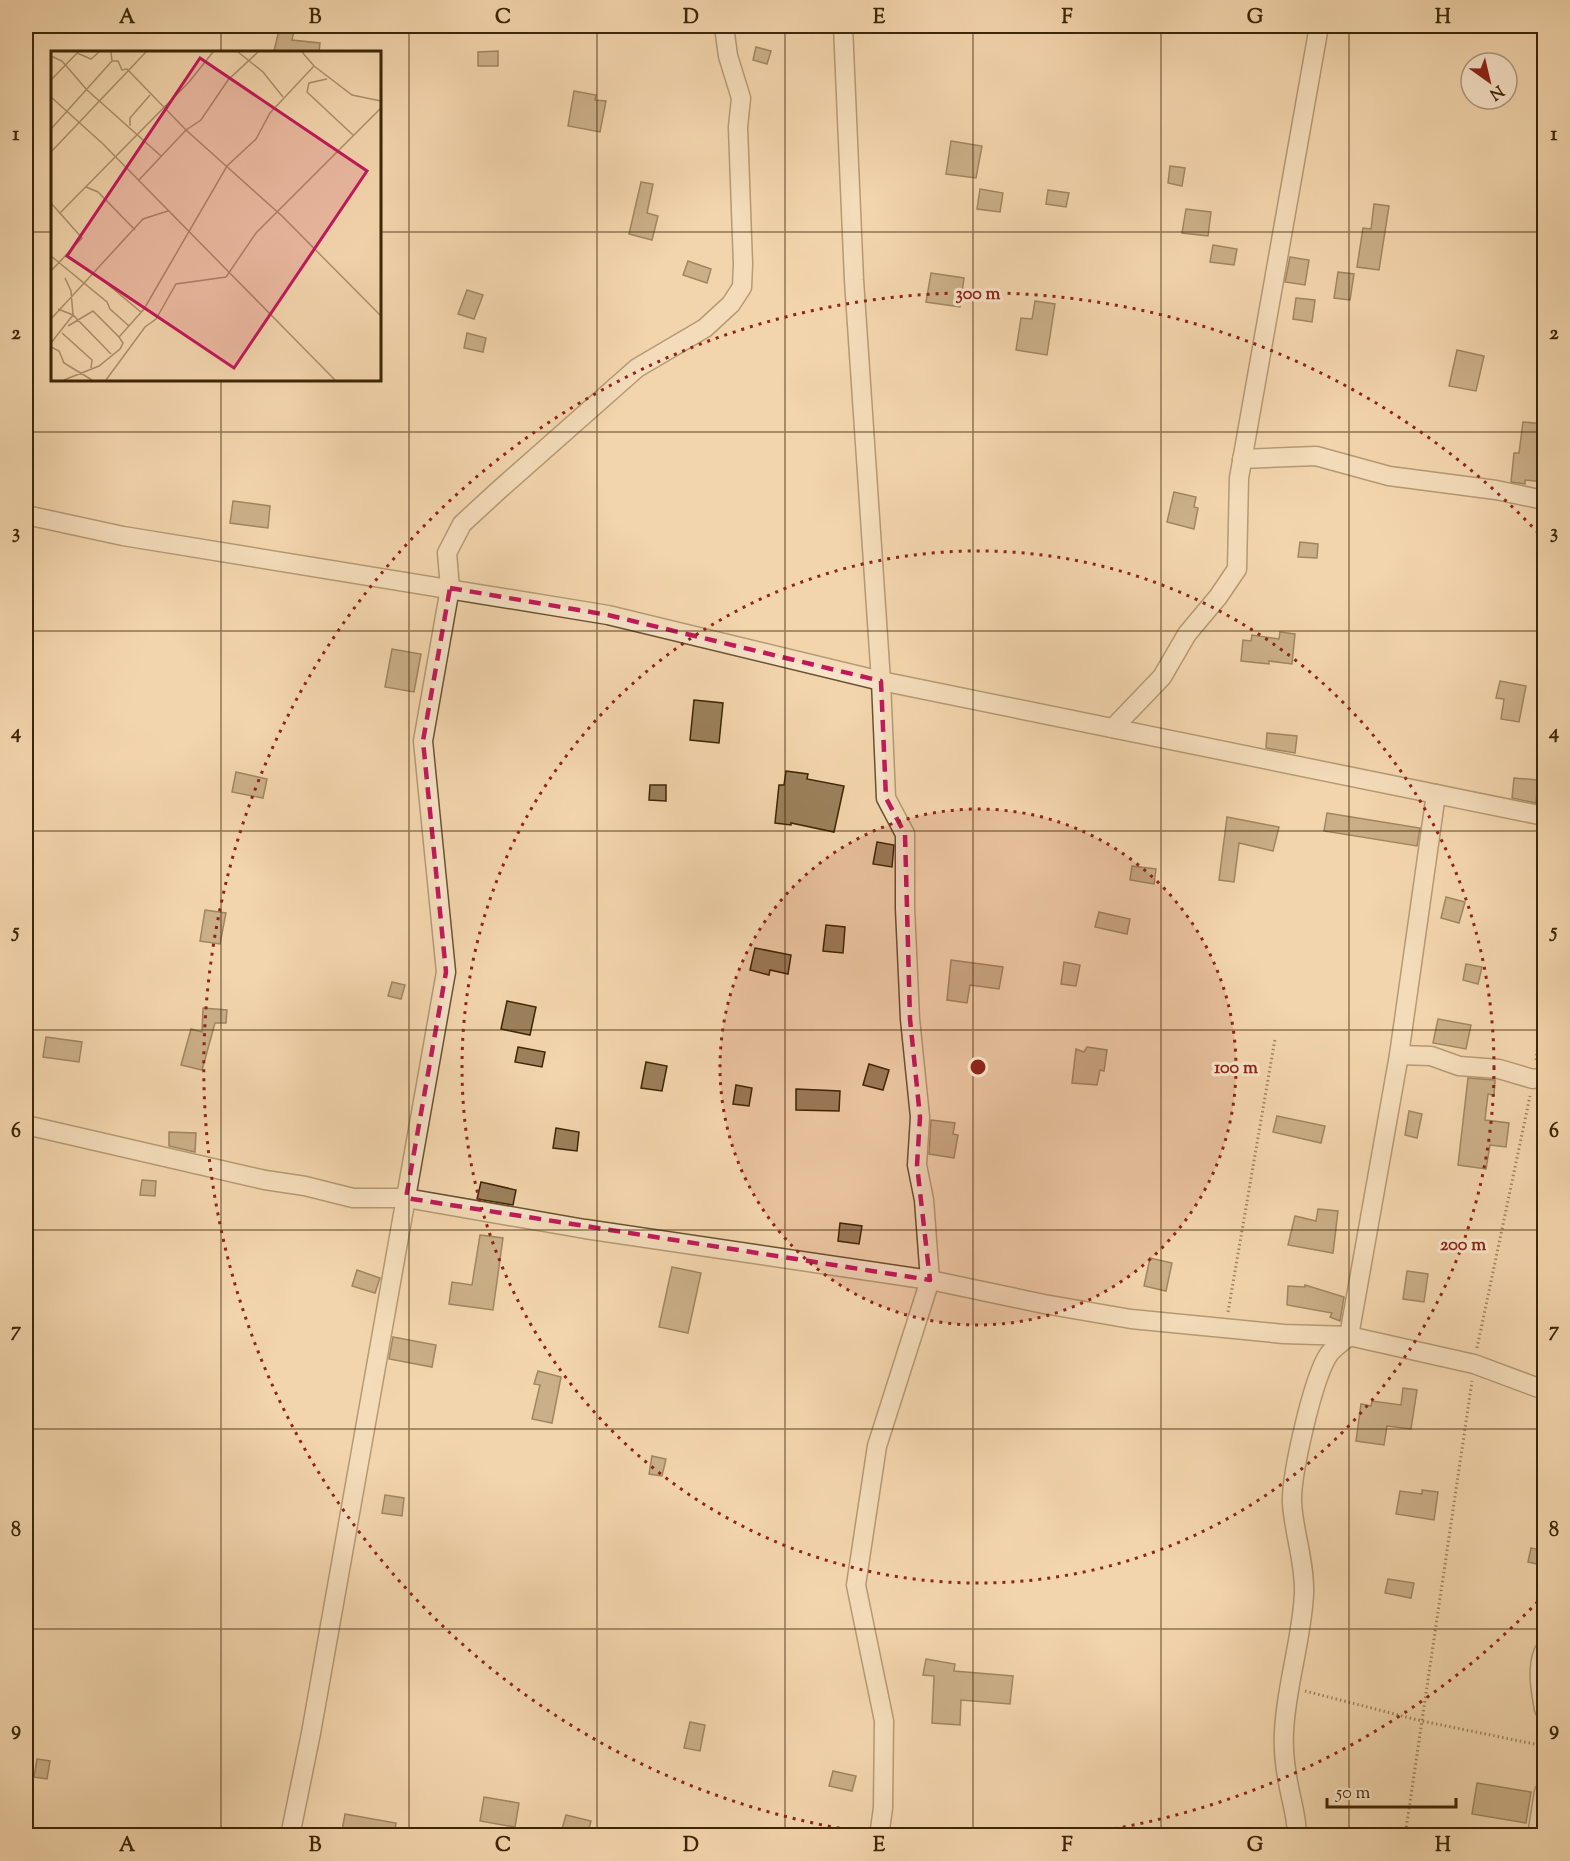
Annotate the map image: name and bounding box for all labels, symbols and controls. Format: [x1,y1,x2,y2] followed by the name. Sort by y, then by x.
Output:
[119,4,136,33] text: A
[309,4,322,33] text: B
[495,4,511,33] text: C
[683,4,699,33] text: D
[873,4,886,33] text: E
[1061,4,1073,33] text: F
[1247,4,1264,33] text: G
[1435,4,1451,33] text: H
[51,51,381,381] inset map
[1459,51,1519,111] north arrow
[1484,78,1508,105] text: N
[13,121,20,150] text: 1
[1551,121,1558,150] text: 1
[956,282,1001,308] text: 300 m
[11,320,21,349] text: 2
[1549,320,1559,349] text: 2
[12,519,20,548] text: 3
[1550,519,1558,548] text: 3
[10,719,21,748] text: 4
[1548,719,1559,748] text: 4
[11,918,20,947] text: 5
[1549,918,1558,947] text: 5
[1214,1056,1258,1082] text: 100 m
[968,1057,988,1077] centre of rings
[11,1118,21,1147] text: 6
[1549,1118,1559,1147] text: 6
[1440,1233,1486,1259] text: 200 m
[11,1317,22,1346] text: 7
[1549,1317,1560,1346] text: 7
[11,1517,21,1546] text: 8
[1549,1517,1559,1546] text: 8
[11,1716,21,1745] text: 9
[1549,1716,1559,1745] text: 9
[1327,1771,1456,1809] scale bar
[1335,1781,1371,1807] text: 50 m
[119,1832,136,1861] text: A
[309,1832,322,1861] text: B
[495,1832,511,1861] text: C
[683,1832,699,1861] text: D
[873,1832,886,1861] text: E
[1061,1832,1073,1861] text: F
[1247,1832,1264,1861] text: G
[1435,1832,1451,1861] text: H

